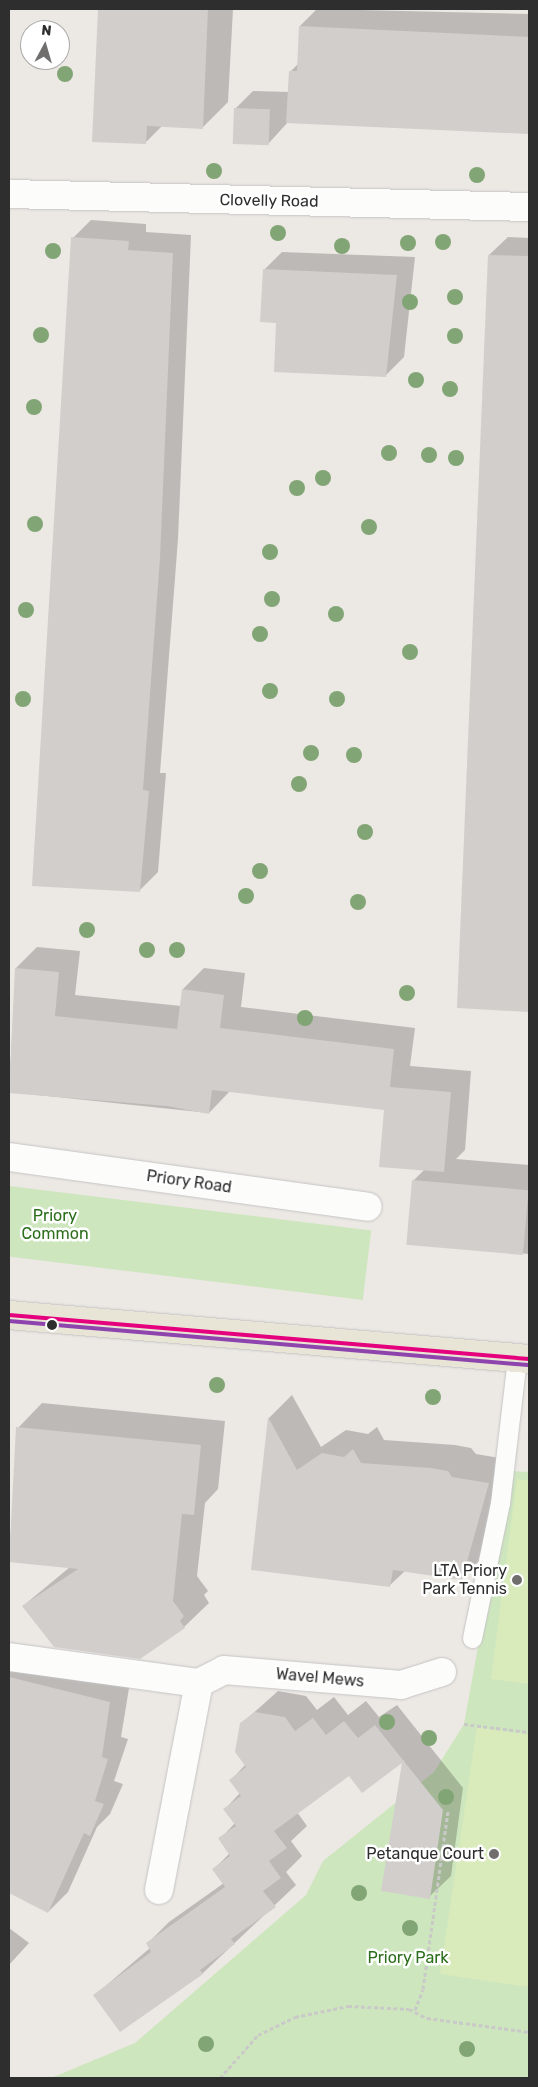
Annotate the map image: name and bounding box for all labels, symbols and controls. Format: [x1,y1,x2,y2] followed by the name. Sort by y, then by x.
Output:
[20,20,70,70] north arrow
[41,22,52,40] text: N
[219,191,319,211] street label: Clovelly Road
[145,1166,233,1198] street label: Priory Road
[21,1206,89,1244] park label: Priory Common
[47,1320,57,1330] unlabelled marker
[422,1561,507,1599] place label: LTA Priory Park Tennis
[511,1574,523,1586] marker: LTA Priory Park Tennis
[275,1665,365,1691] street label: Wavel Mews
[366,1844,484,1864] place label: Petanque Court
[488,1848,500,1860] marker: Petanque Court
[367,1948,449,1968] park label: Priory Park

